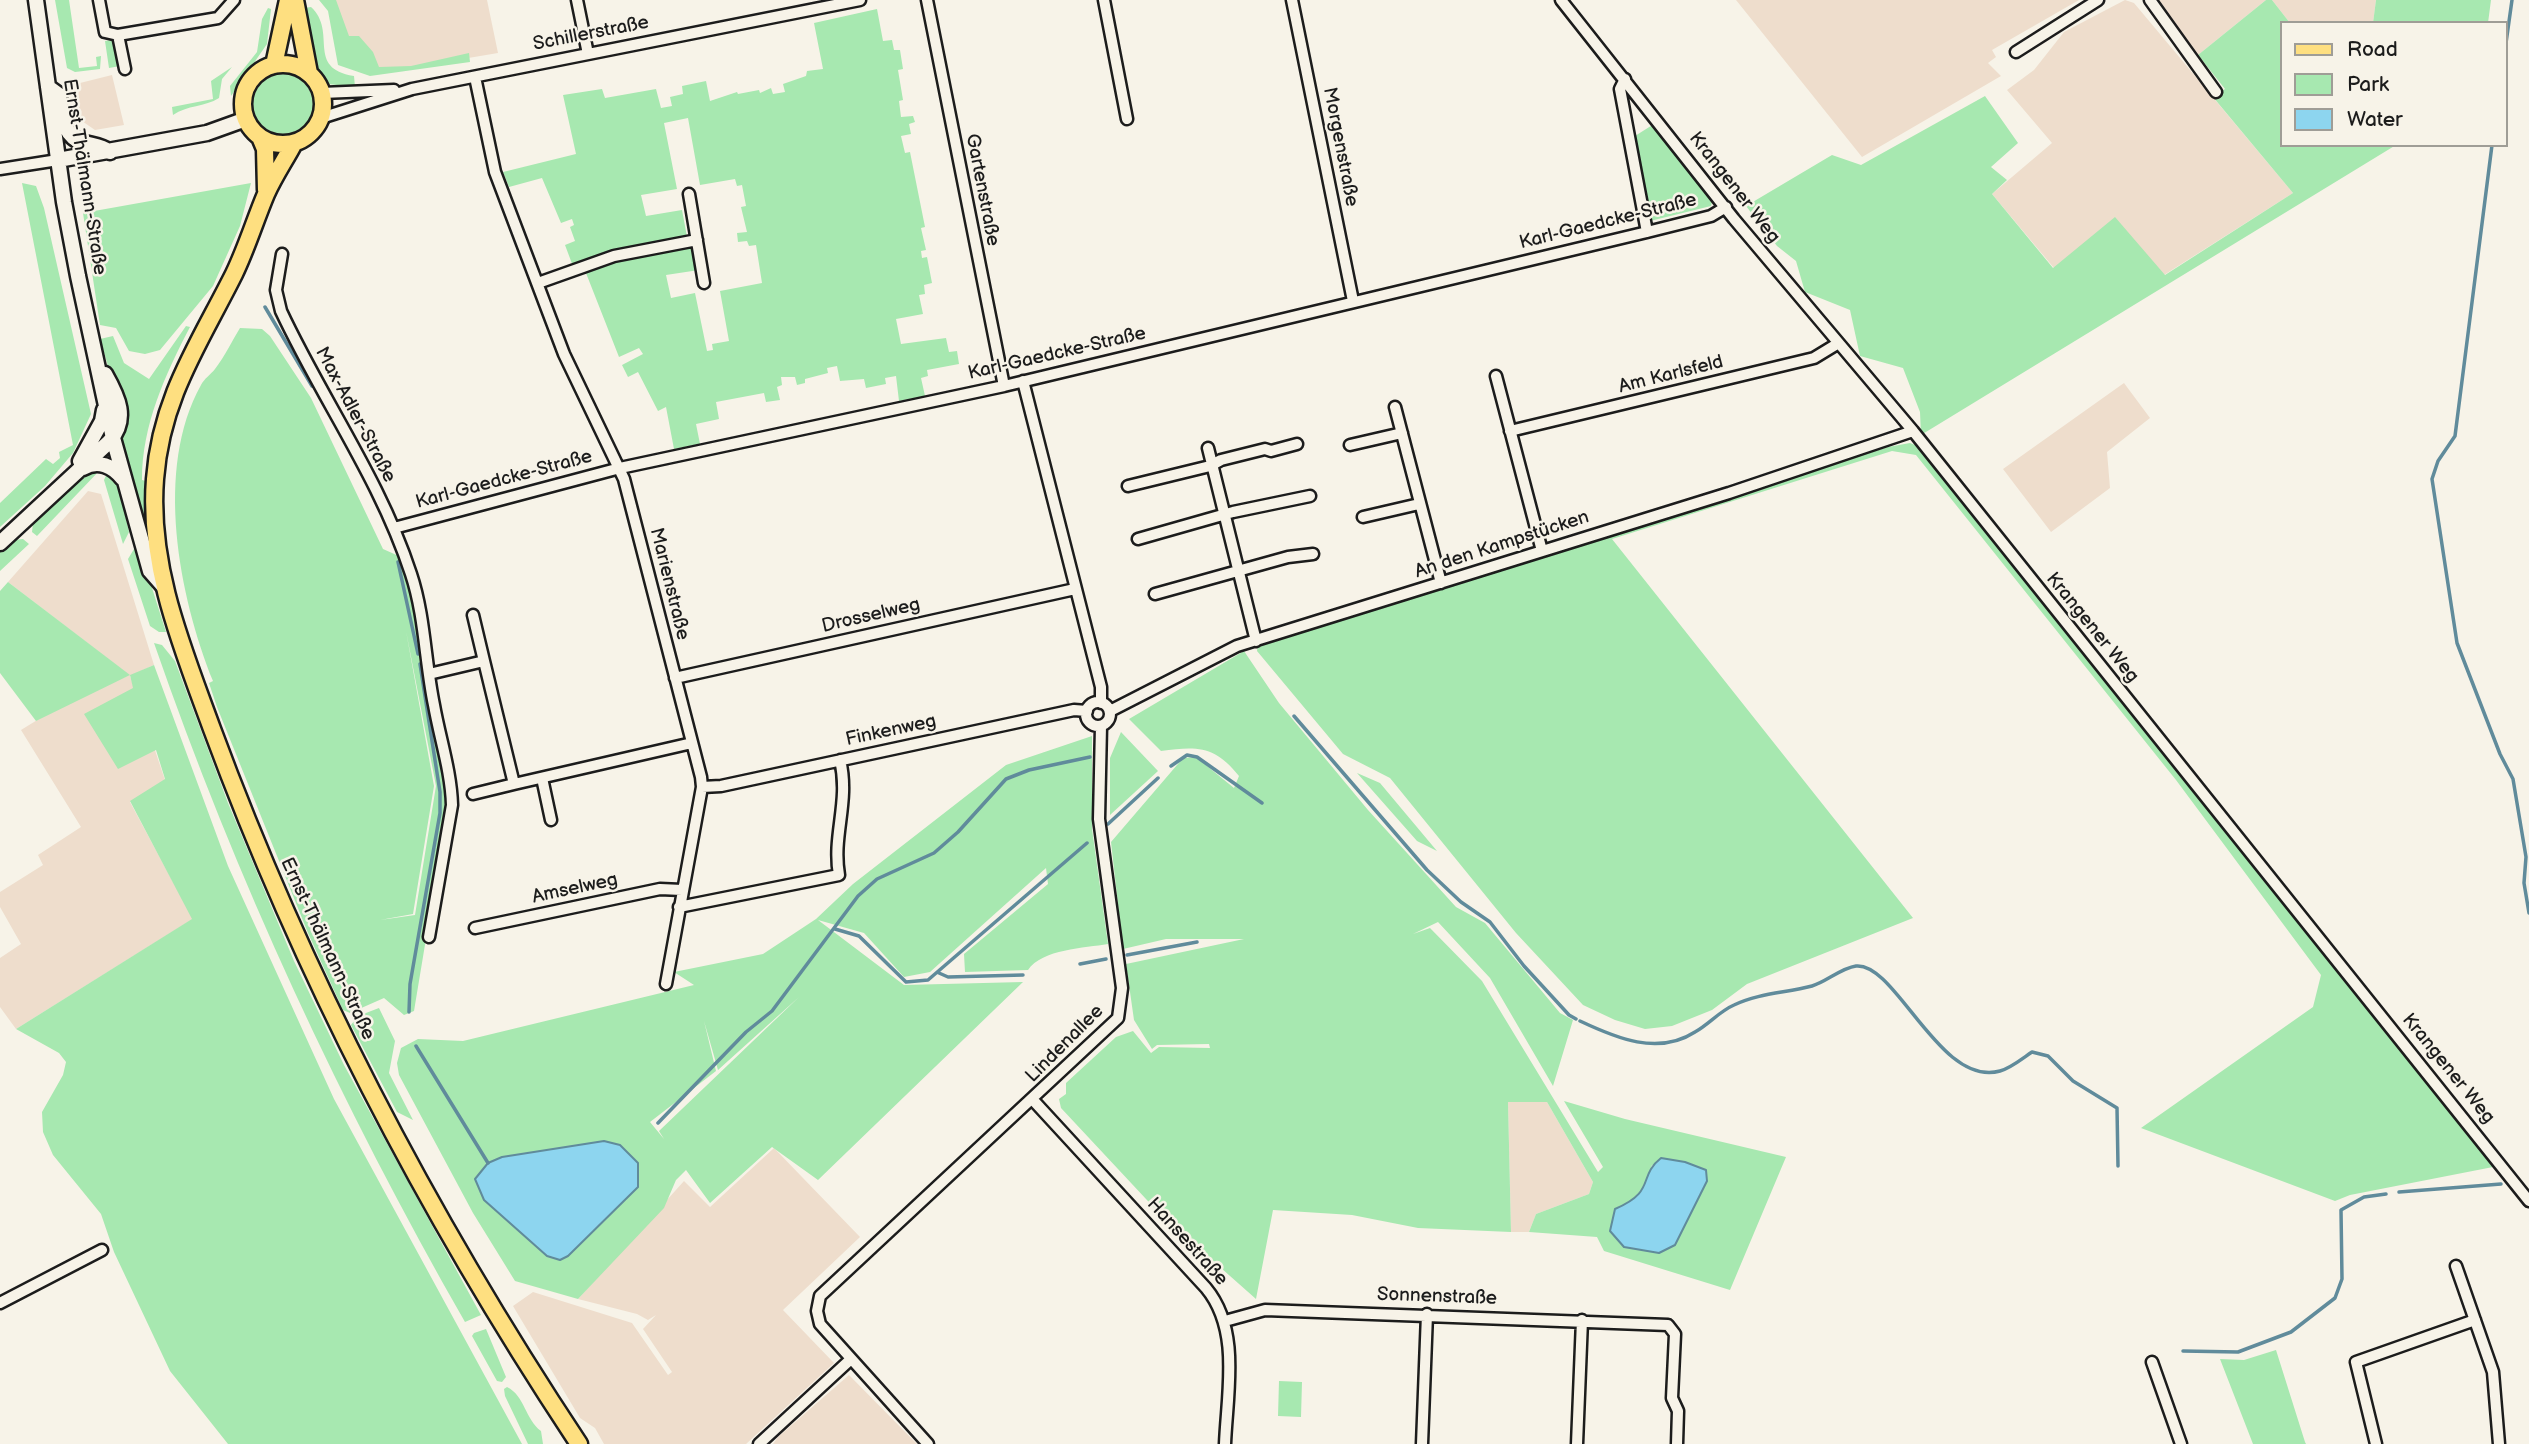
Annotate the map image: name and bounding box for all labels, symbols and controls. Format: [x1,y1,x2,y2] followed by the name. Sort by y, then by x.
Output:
[531,12,651,56] street label: Schillerstraße
[2280,21,2508,147] legend
[2347,37,2398,62] text: Road
[2347,72,2389,97] text: Park
[57,77,111,277] street label: Ernst-Thälmann-Straße
[1317,85,1363,209] street label: Morgenstraße
[2347,107,2403,132] text: Water
[1683,128,1785,248] street label: Krangener Weg
[960,132,1004,248] street label: Gartenstraße
[1517,189,1699,255] street label: Karl-Gaedcke-Straße
[966,322,1148,386] street label: Karl-Gaedcke-Straße
[310,343,400,487] street label: Max-Adler-Straße
[1616,351,1726,399] street label: Am Karlsfeld
[413,445,595,515] street label: Karl-Gaedcke-Straße
[1412,506,1592,584] street label: An den Kampstücken
[644,526,694,642] street label: Marienstraße
[2041,568,2143,688] street label: Krangener Weg
[820,594,922,638] street label: Drosselweg
[844,710,938,752] street label: Finkenweg
[275,854,379,1044] street label: Ernst-Thälmann-Straße
[530,869,620,909] street label: Amselweg
[1021,1000,1109,1088] street label: Lindenallee
[2397,1009,2499,1129] street label: Krangener Weg
[1142,1193,1232,1291] street label: Hansestraße
[1377,1284,1497,1310] street label: Sonnenstraße

